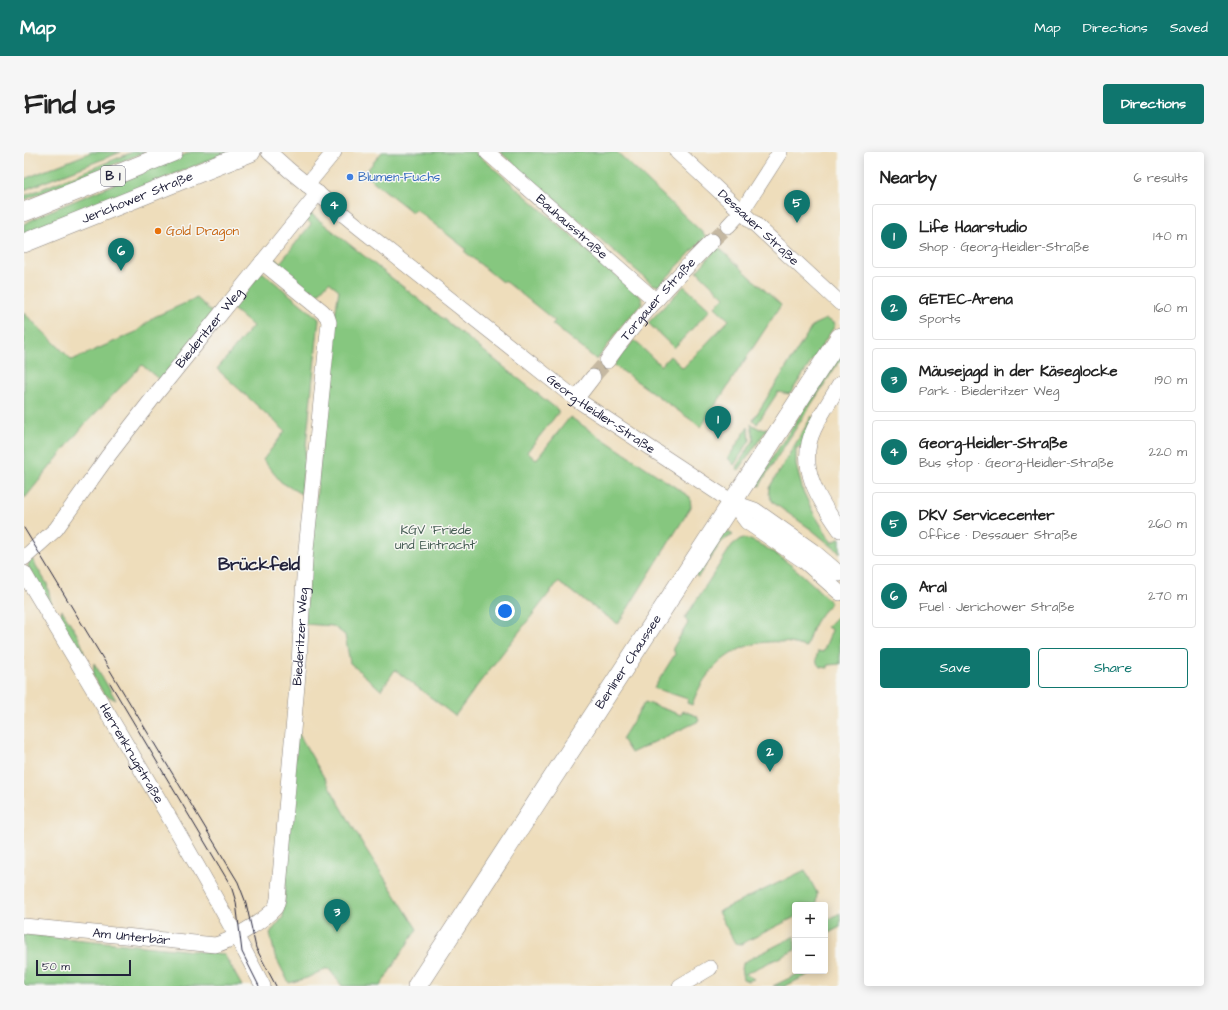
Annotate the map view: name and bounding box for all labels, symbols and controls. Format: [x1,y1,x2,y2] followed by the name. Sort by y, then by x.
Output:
[20,15,56,42] text: Map
[1034,18,1061,38] text: Map
[1083,18,1148,38] text: Directions
[1170,18,1208,38] text: Saved
[1103,84,1204,124] button: Directions
[24,85,115,124] text: Find us
[101,166,125,186] road number: B 1
[880,166,937,190] text: Nearby
[79,167,196,228] street label: Jerichower Straße
[358,168,441,186] place label: Blumen-Fuchs
[1133,169,1188,187] text: 6 results
[345,172,355,182] marker: Blumen-Fuchs
[714,185,803,270] street label: Dessauer Straße
[532,190,612,263] street label: Bauhausstraße
[784,190,810,223] pin: 5
[321,192,347,225] pin: 4
[919,217,1027,238] text: Life Haarstudio
[166,222,239,241] place label: Gold Dragon
[153,226,163,236] marker: Gold Dragon
[893,227,895,245] text: 1
[1153,227,1187,245] text: 140 m
[108,238,134,271] pin: 6
[919,238,1089,256] text: Shop · Georg-Heidler-Straße
[616,254,700,345] street label: Torgauer Straße
[171,284,248,372] street label: Biederitzer Weg
[919,289,1013,310] text: GETEC-Arena
[890,299,898,317] text: 2
[1154,299,1187,317] text: 160 m
[919,310,961,328] text: Sports
[919,361,1118,382] text: Mäusejagd in der Käseglocke
[543,370,659,458] street label: Georg-Heidler-Straße
[891,371,897,389] text: 3
[1154,371,1187,389] text: 190 m
[919,382,1059,400] text: Park · Biederitzer Weg
[705,406,731,439] pin: 1
[919,433,1068,454] text: Georg-Heidler-Straße
[890,443,898,461] text: 4
[1149,443,1187,461] text: 220 m
[919,454,1114,472] text: Bus stop · Georg-Heidler-Straße
[919,505,1054,526] text: DKV Servicecenter
[889,515,899,533] text: 5
[1148,515,1187,533] text: 260 m
[395,521,477,554] park label: KGV 'Friede und Eintracht'
[919,526,1077,544] text: Office · Dessauer Straße
[218,553,300,577] district label: Brückfeld
[919,577,947,598] text: Aral
[288,587,313,686] street label: Biederitzer Weg
[890,587,898,605] text: 6
[1148,587,1187,605] text: 270 m
[919,598,1075,616] text: Fuel · Jerichower Straße
[495,601,515,621] your location
[591,611,666,713] street label: Berliner Chaussee
[880,648,1030,688] button: Save
[1038,648,1188,688] button: Share
[95,700,168,807] street label: Herrenkrugstraße
[757,739,783,772] pin: 2
[324,899,350,932] pin: 3
[792,902,828,974] map controls
[792,902,828,938] button: +
[92,924,171,950] street label: Am Unterbär
[792,938,828,974] button: −
[36,958,131,977] scale bar
[42,959,70,974] text: 50 m

